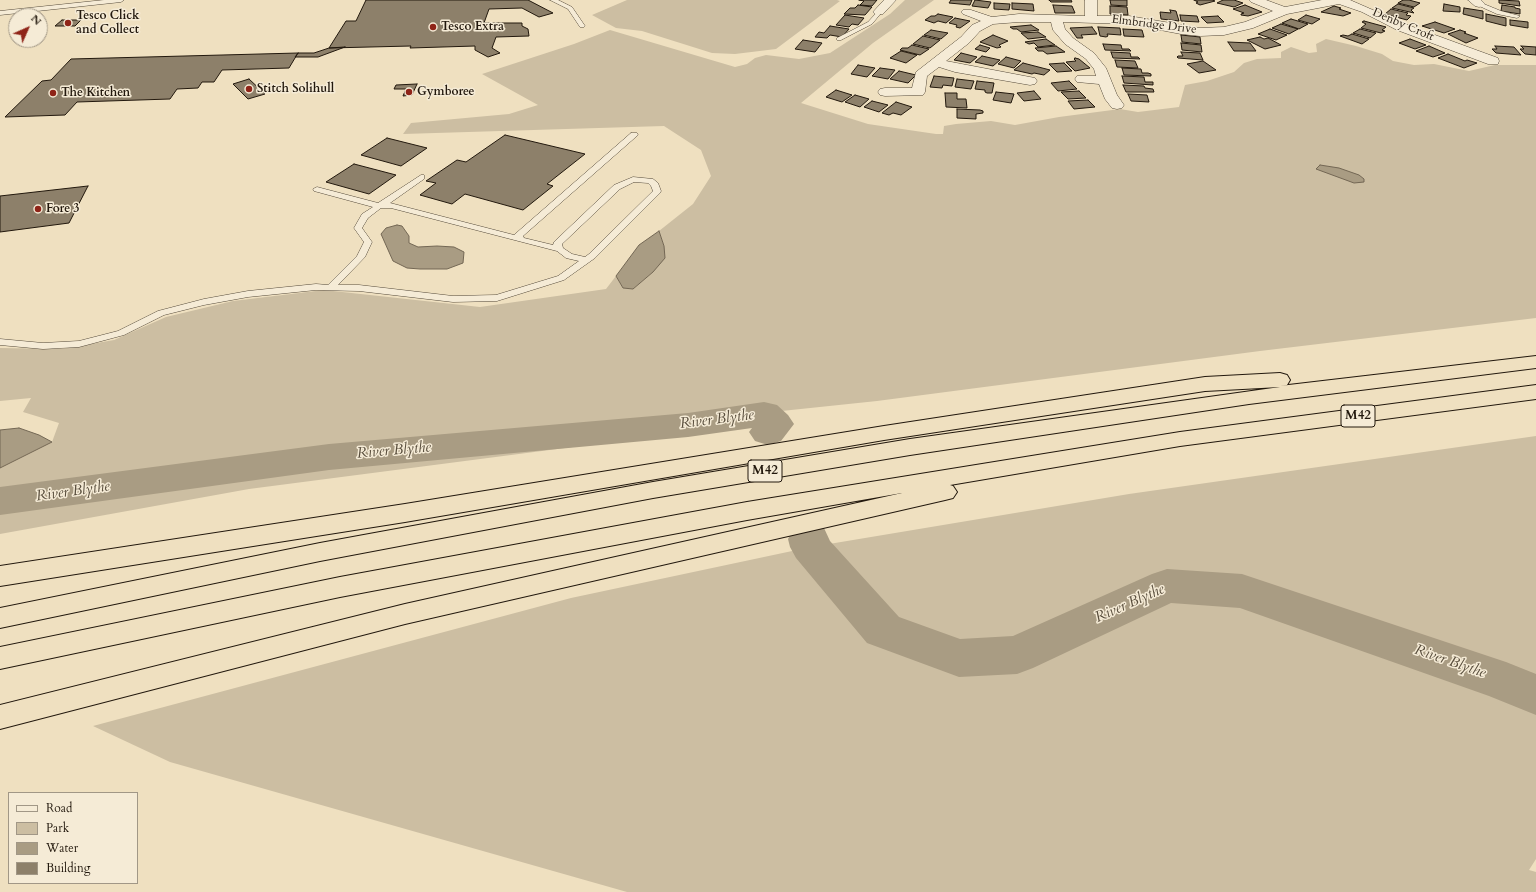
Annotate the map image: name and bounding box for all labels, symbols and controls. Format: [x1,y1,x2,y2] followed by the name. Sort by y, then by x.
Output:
[1370,6,1436,44] street label: Denby Croft
[8,8,48,48] north arrow
[76,9,140,37] place label: Tesco Click and Collect
[27,11,45,29] text: N
[1111,13,1197,37] street label: Elmbridge Drive
[63,18,73,28] marker: Tesco Click and Collect
[441,20,504,34] place label: Tesco Extra
[428,22,438,32] marker: Tesco Extra
[257,82,334,96] place label: Stitch Solihull
[244,84,254,94] marker: Stitch Solihull
[417,85,474,99] place label: Gymboree
[61,86,130,100] place label: The Kitchen
[404,87,414,97] marker: Gymboree
[48,88,58,98] marker: The Kitchen
[46,202,79,216] place label: Fore 3
[33,204,43,214] marker: Fore 3
[1341,405,1375,427] road number: M42
[679,407,755,433] water label: River Blythe
[356,439,432,463] water label: River Blythe
[748,460,782,482] road number: M42
[35,478,111,506] water label: River Blythe
[1092,581,1168,627] water label: River Blythe
[1412,641,1488,683] water label: River Blythe
[8,792,138,884] legend
[46,800,72,816] text: Road
[46,820,69,836] text: Park
[46,840,78,856] text: Water
[46,860,90,876] text: Building

